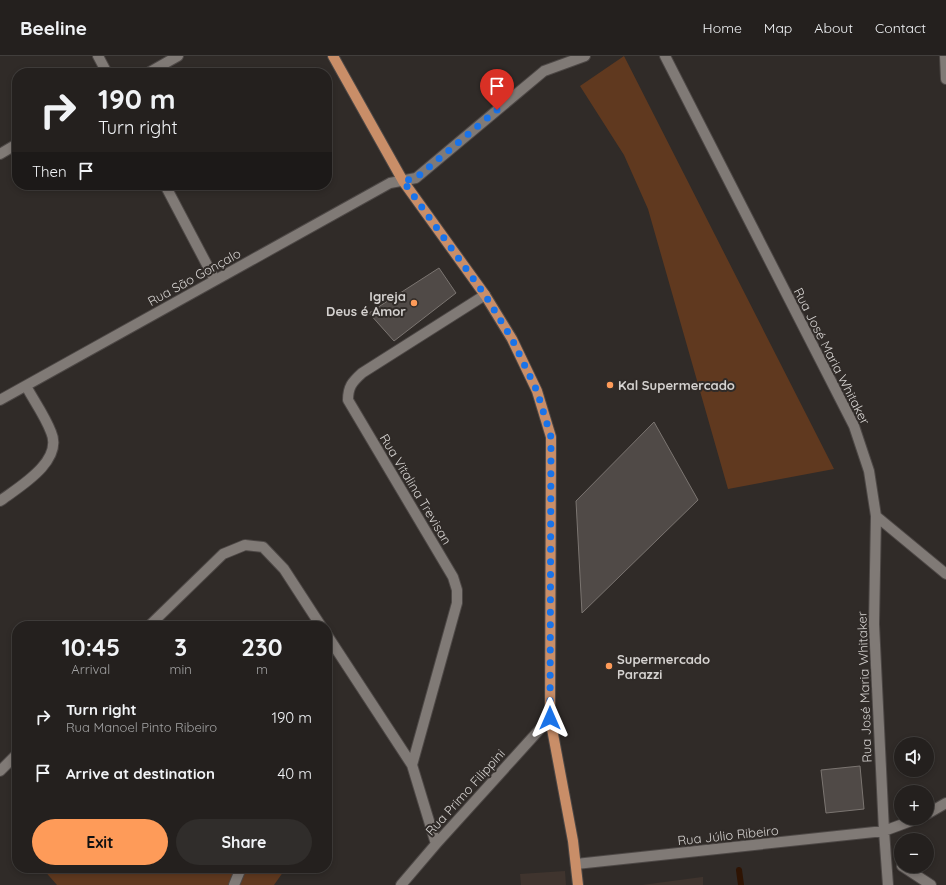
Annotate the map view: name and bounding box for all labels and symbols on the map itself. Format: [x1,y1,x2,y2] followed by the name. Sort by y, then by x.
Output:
[480,69,514,110] pin
[145,245,243,309] street label: Rua São Gonçalo
[790,285,874,427] street label: Rua José Maria Whitaker
[326,288,406,319] place label: Igreja Deus é Amor
[409,298,419,308] marker: Igreja Deus é Amor
[618,377,735,393] place label: Kal Supermercado
[605,380,615,390] marker: Kal Supermercado
[377,431,455,547] street label: Rua Vitalina Trevisan
[853,611,875,763] street label: Rua José Maria Whitaker
[617,651,710,682] place label: Supermercado Parazzi
[604,661,614,671] marker: Supermercado Parazzi
[529,697,571,739] position arrow
[422,745,508,839] street label: Rua Primo Filippini
[677,822,779,848] street label: Rua Júlio Ribeiro

